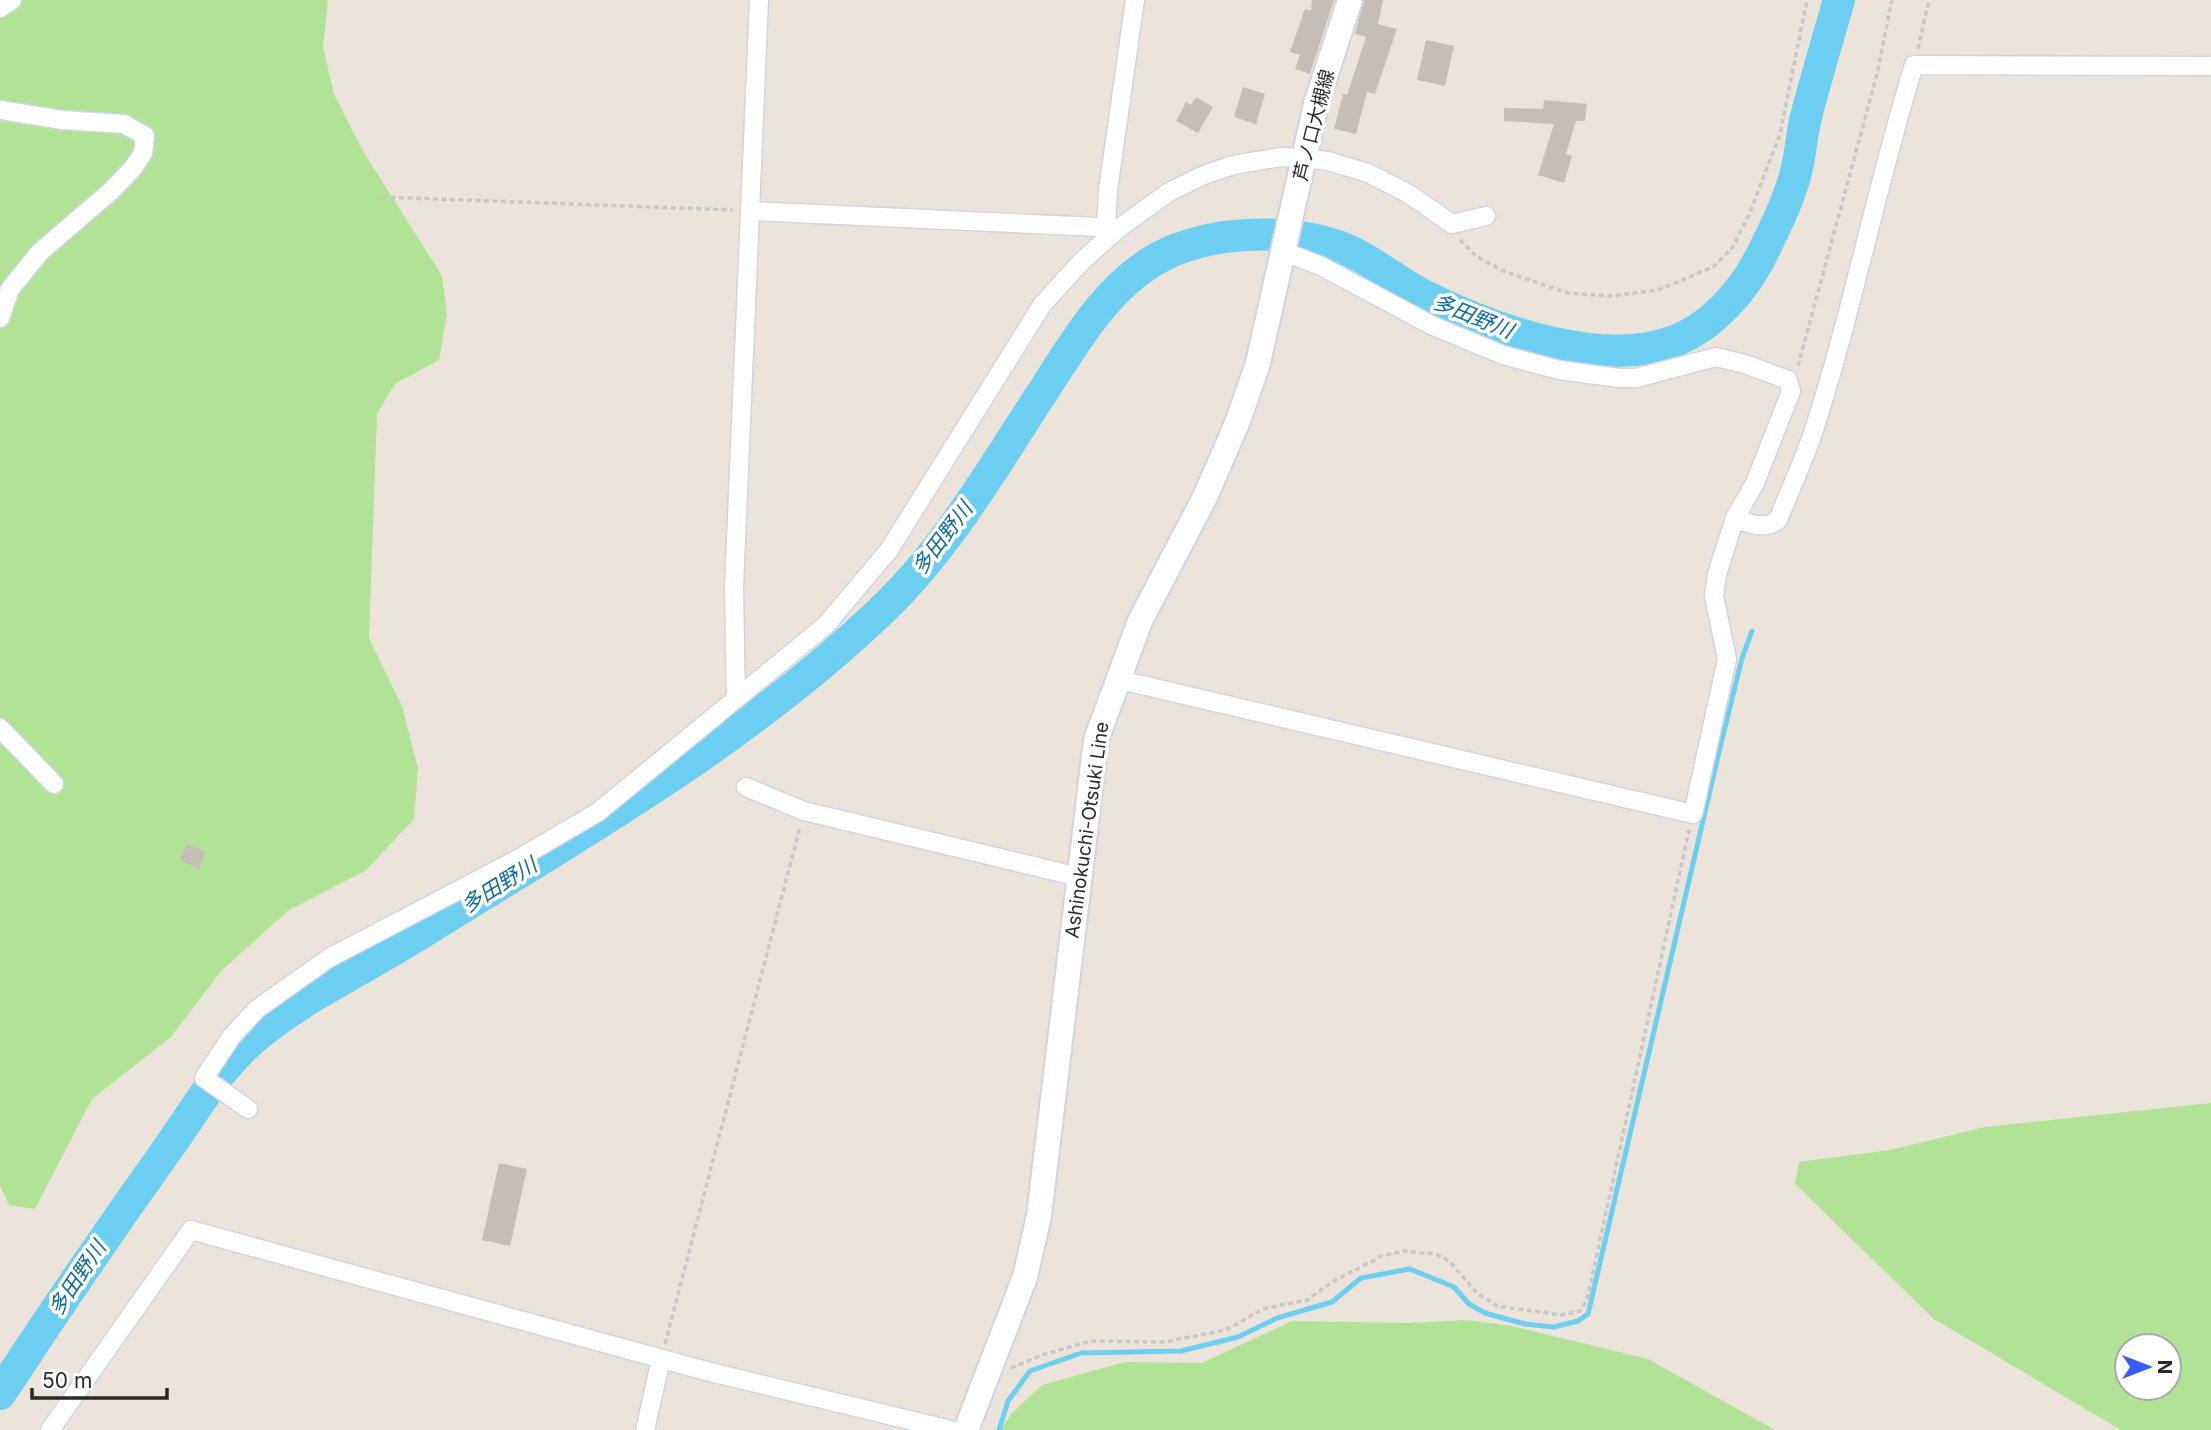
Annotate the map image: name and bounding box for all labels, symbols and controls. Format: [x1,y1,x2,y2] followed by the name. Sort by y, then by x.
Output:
[1289,67,1339,183] street label: 芦ノ口大槻線
[1429,289,1518,344] water label: 多田野川
[907,495,978,579] water label: 多田野川
[1060,720,1114,940] street label: Ashinokuchi-Otsuki Line
[457,851,543,918] water label: 多田野川
[43,1235,112,1320] water label: 多田野川
[2113,1332,2183,1402] north arrow
[32,1356,166,1400] scale bar
[2153,1360,2176,1374] text: N
[42,1368,92,1393] text: 50 m

